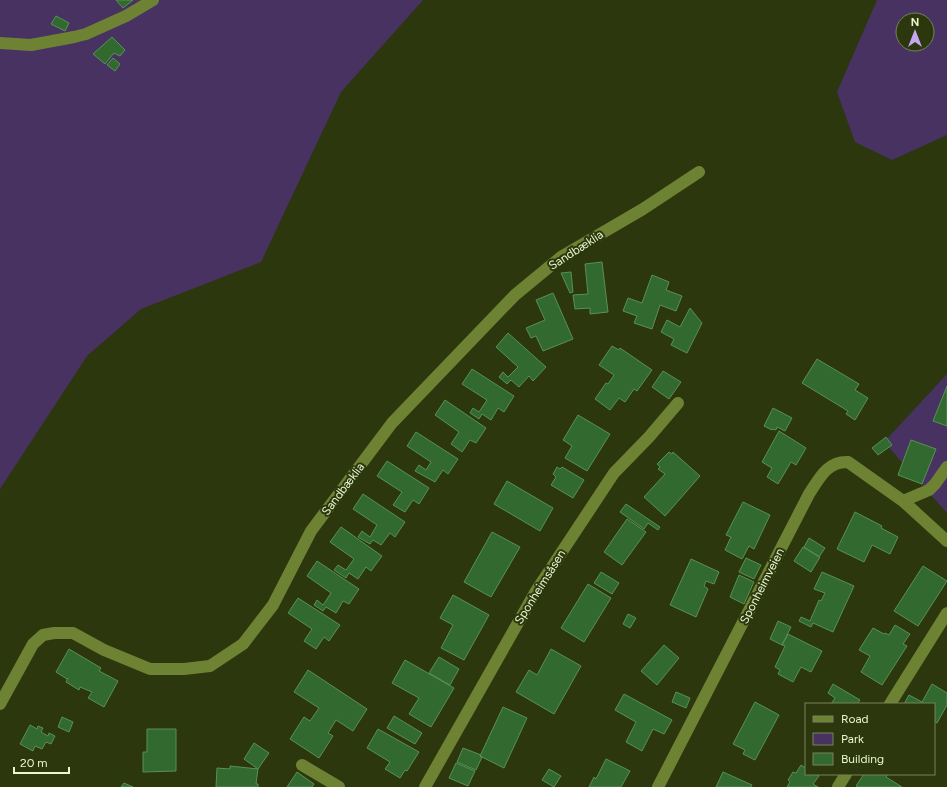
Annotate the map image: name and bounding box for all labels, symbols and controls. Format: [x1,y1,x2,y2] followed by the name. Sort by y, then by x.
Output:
[895,12,935,52] north arrow
[911,16,919,29] text: N
[546,227,606,273] street label: Sandbæklia
[319,460,367,518] street label: Sandbæklia
[737,546,787,626] street label: Sponheimveien
[512,547,569,627] street label: Sponheimsåsen
[805,703,935,775] legend
[841,712,869,726] text: Road
[841,732,864,746] text: Park
[14,749,69,775] scale bar
[841,752,884,766] text: Building
[20,756,48,770] text: 20 m

